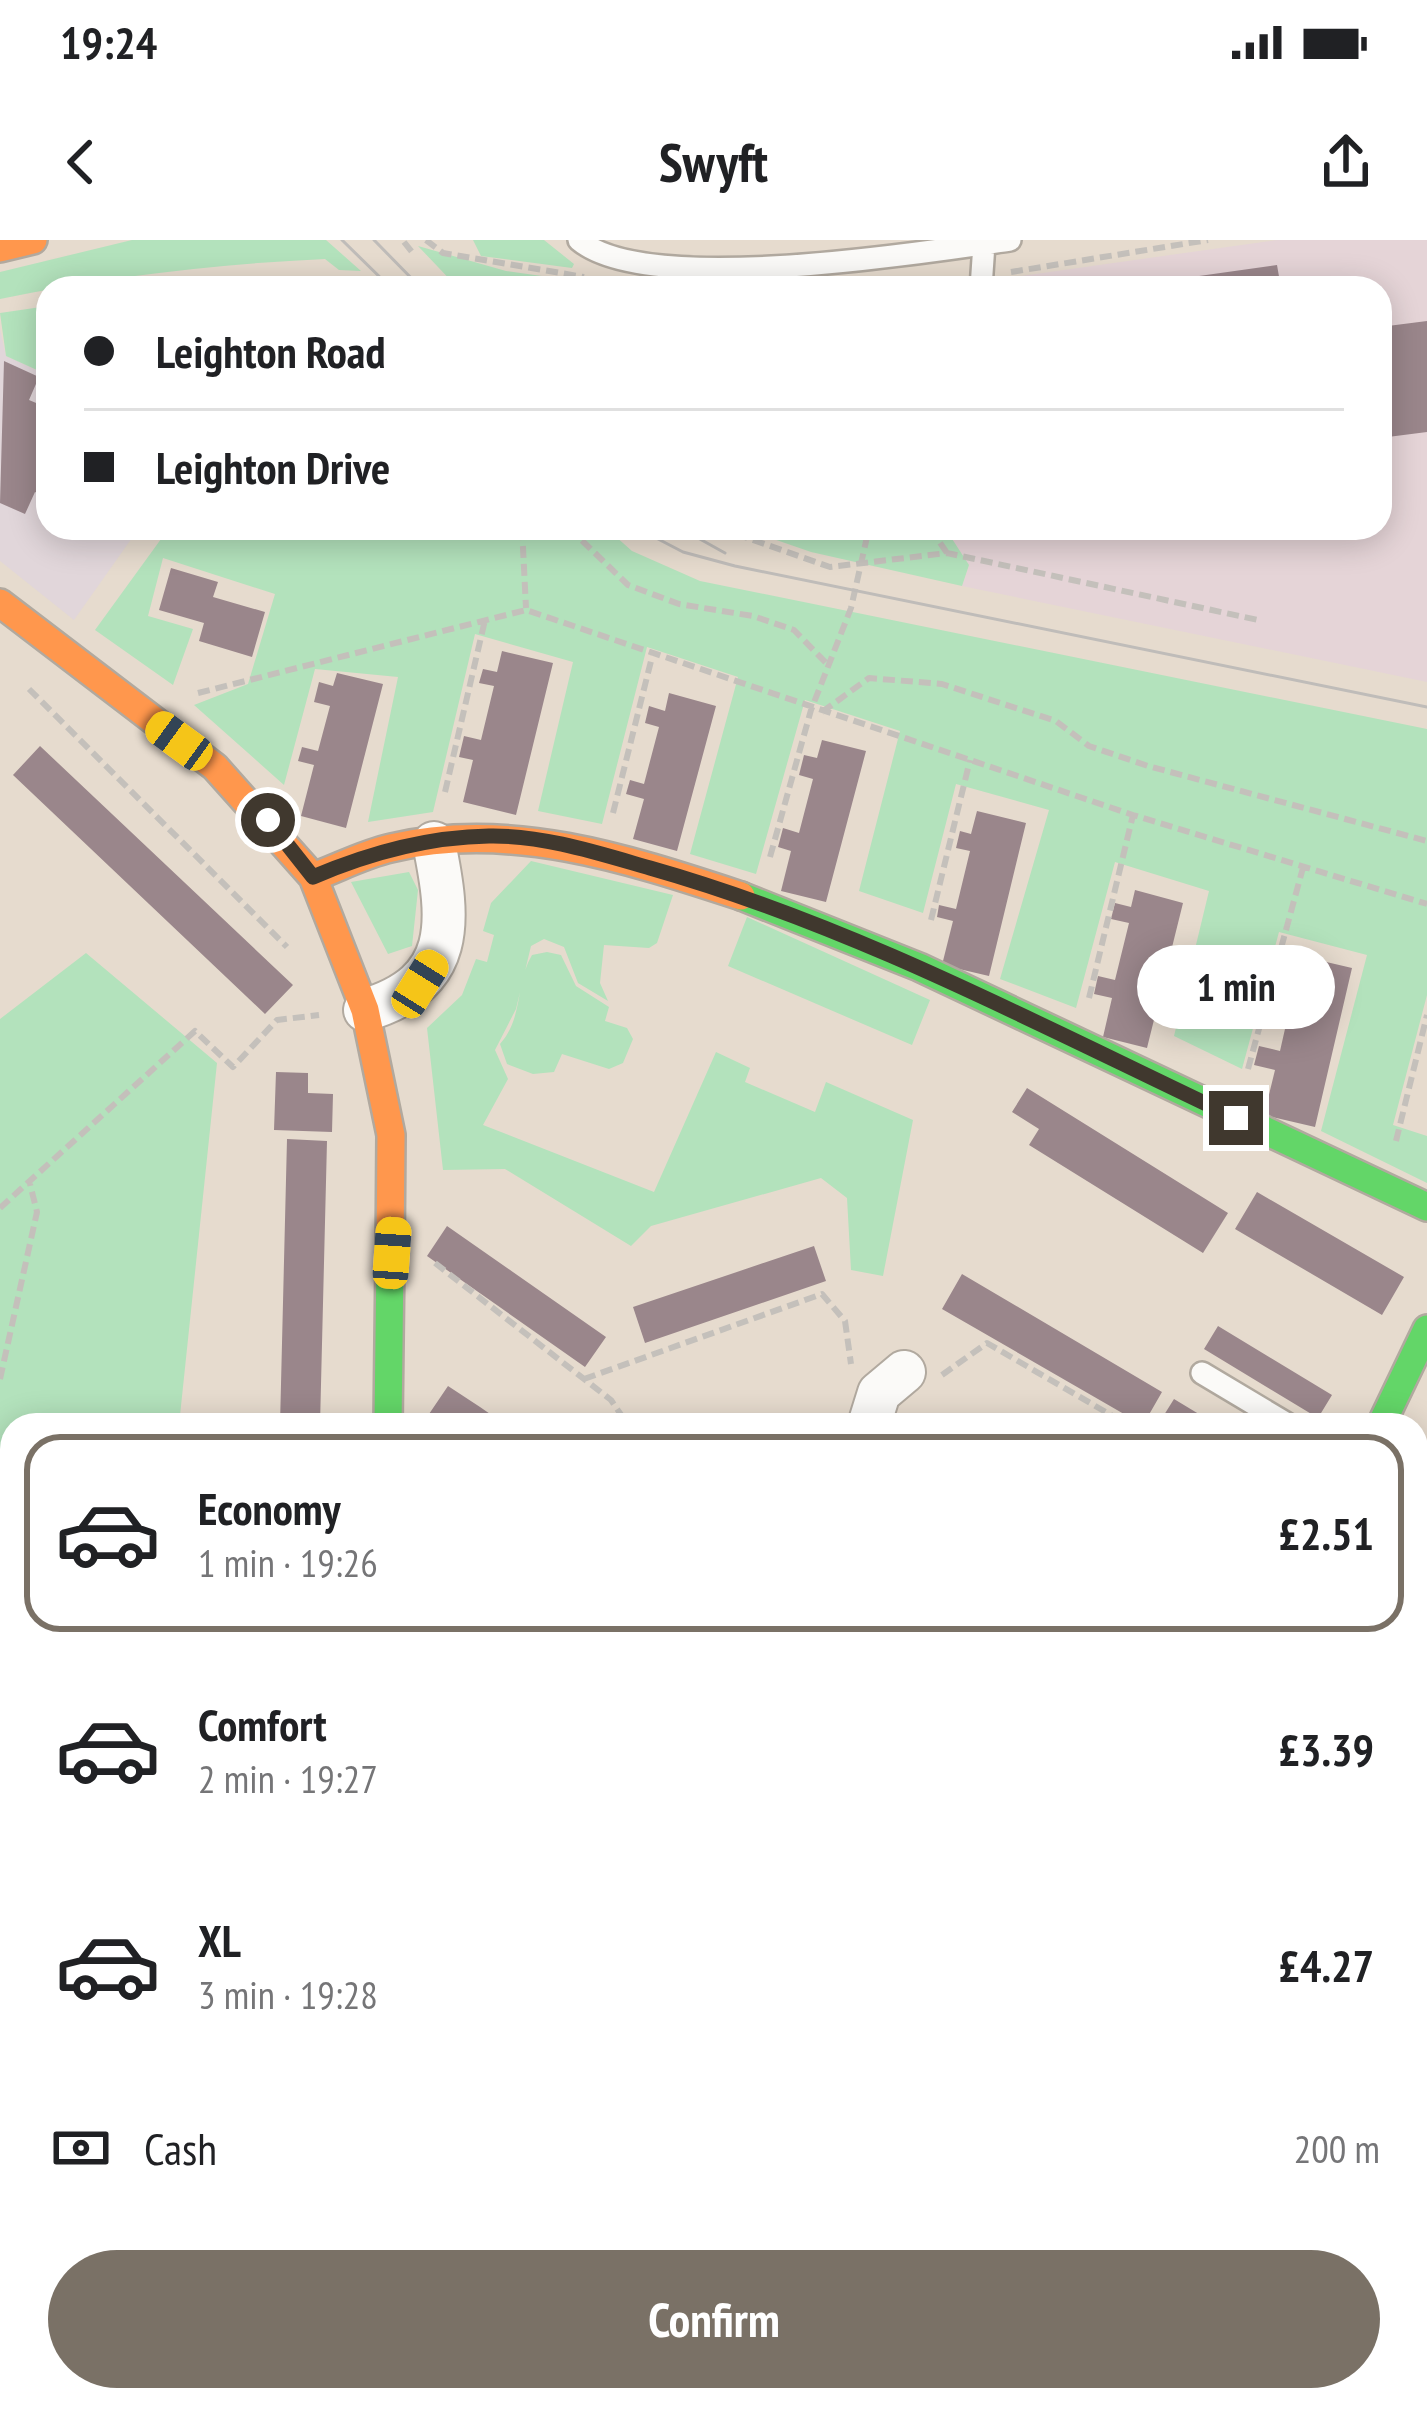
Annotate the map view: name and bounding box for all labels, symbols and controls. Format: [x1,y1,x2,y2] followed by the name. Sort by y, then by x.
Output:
[60,13,157,71] text: 19:24
[659,127,768,197] text: Swyft
[48,129,114,195] icon: back
[1313,129,1379,195] icon: share
[156,322,385,380] text: Leighton Road
[156,438,390,496] text: Leighton Drive
[139,705,219,777] car
[241,793,295,847] route start
[386,944,454,1024] car
[1137,944,1335,1028] callout: 1 min
[1197,961,1275,1012] text: 1 min
[1209,1091,1263,1145] route end
[372,1216,412,1290] car
[54,1479,162,1587] icon: car
[198,1479,341,1537] text: Economy
[1278,1504,1374,1562] text: £2.51
[198,1537,378,1588] text: 1 min · 19:26
[54,1695,162,1803] icon: car
[198,1695,327,1753] text: Comfort
[1278,1720,1374,1778] text: £3.39
[198,1753,378,1804] text: 2 min · 19:27
[54,1911,162,2019] icon: car
[198,1911,241,1969] text: XL
[1278,1936,1374,1994] text: £4.27
[198,1969,378,2020] text: 3 min · 19:28
[48,2115,114,2181] icon: cash
[144,2119,217,2177] text: Cash
[1294,2123,1380,2174] text: 200 m
[48,2250,1380,2388] button: Confirm

